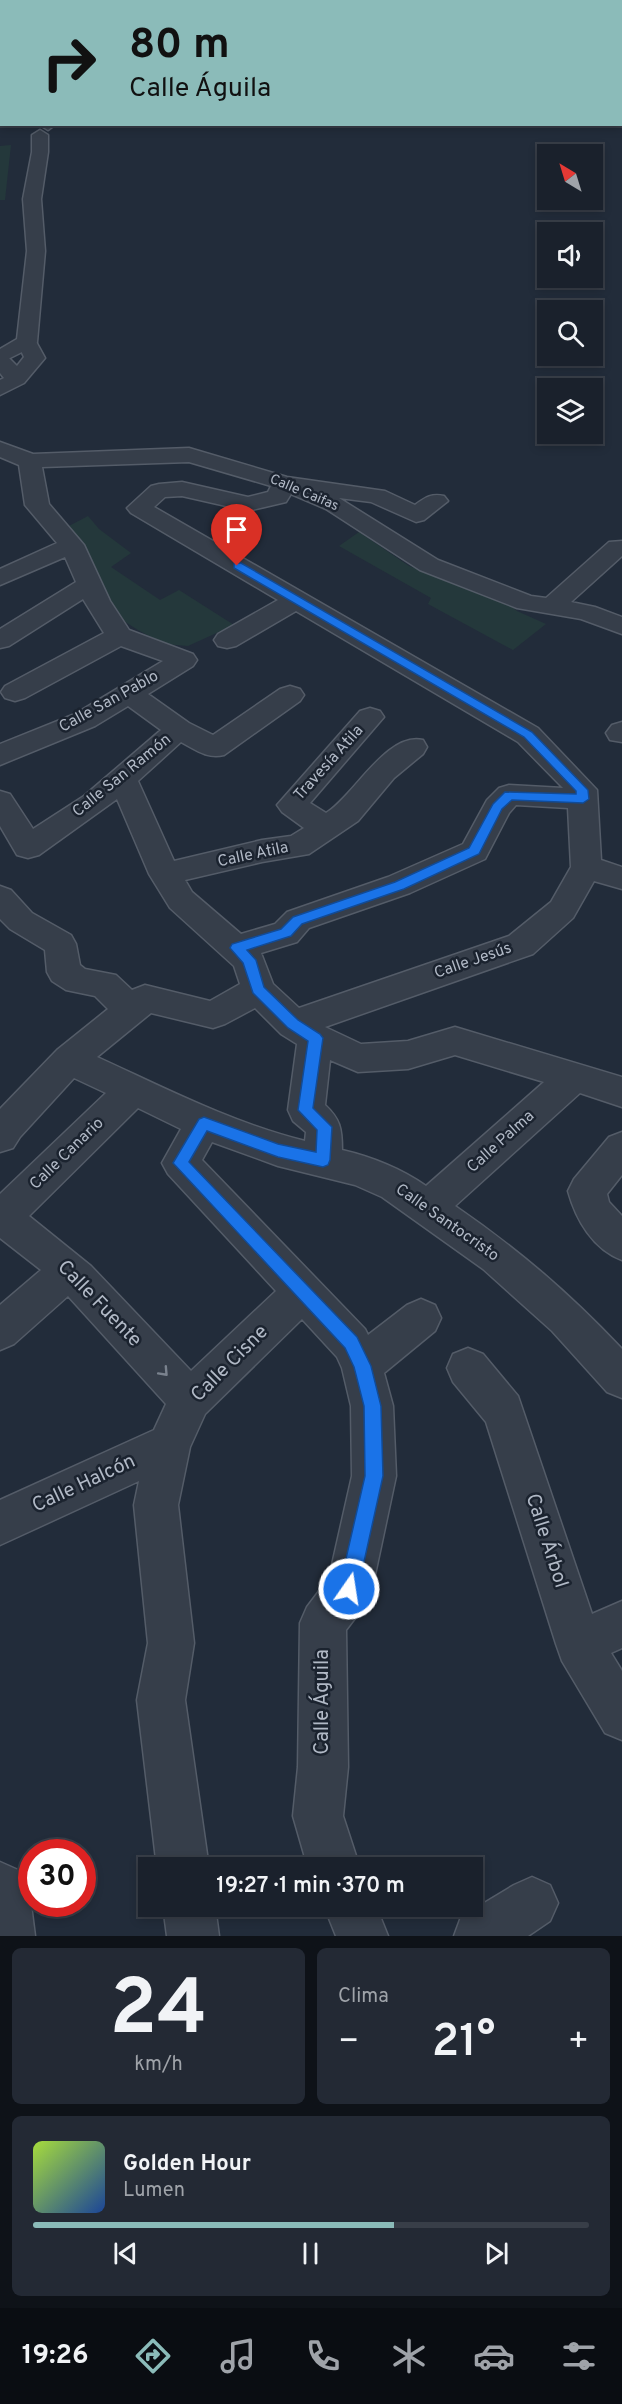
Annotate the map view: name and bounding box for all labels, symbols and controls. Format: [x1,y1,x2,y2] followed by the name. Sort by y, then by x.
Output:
[129,20,230,73] text: 80 m
[30,24,108,102] icon: right
[129,72,271,106] text: Calle Águila
[537,144,603,210] north arrow
[537,144,603,444] map controls
[537,222,603,288] button: sound
[537,300,603,366] button: search
[537,378,603,444] button: layers
[267,471,341,515] street label: Calle Caifas
[211,504,262,566] pin
[220,513,253,546] icon: arrive
[56,666,162,738] street label: Calle San Pablo
[290,721,368,805] street label: Travesía Atila
[69,730,175,822] street label: Calle San Ramón
[216,838,290,872] street label: Calle Atila
[432,938,514,984] street label: Calle Jesús
[463,1106,539,1178] street label: Calle Palma
[26,1114,108,1194] street label: Calle Canario
[391,1180,503,1266] street label: Calle Santocristo
[51,1255,147,1353] street label: Calle Fuente
[186,1320,274,1408] street label: Calle Cisne
[157,1365,168,1376] one-way arrow
[28,1449,140,1519] street label: Calle Halcón
[519,1490,575,1592] street label: Calle Árbol
[317,1557,381,1621] position arrow
[308,1649,336,1755] street label: Calle Águila
[18,1839,96,1917] speed limit sign: 30
[216,1873,405,1900] text: 19:27 · 1 min · 370 m
[110,1963,207,2062] text: 24
[338,1984,389,2010] text: Clima
[432,2015,495,2072] text: 21°
[338,2022,359,2064] text: −
[568,2022,589,2064] text: +
[134,2052,183,2078] text: km/h
[123,2151,251,2178] text: Golden Hour
[123,2178,185,2204] text: Lumen
[109,2237,142,2270] icon: previous
[294,2237,327,2270] icon: pause
[480,2237,513,2270] icon: next
[132,2335,174,2377] icon: directions
[217,2335,259,2377] icon: music
[302,2335,344,2377] icon: phone
[388,2335,430,2377] icon: climate
[473,2335,515,2377] icon: car
[558,2335,600,2377] icon: filters
[22,2339,89,2373] text: 19:26

